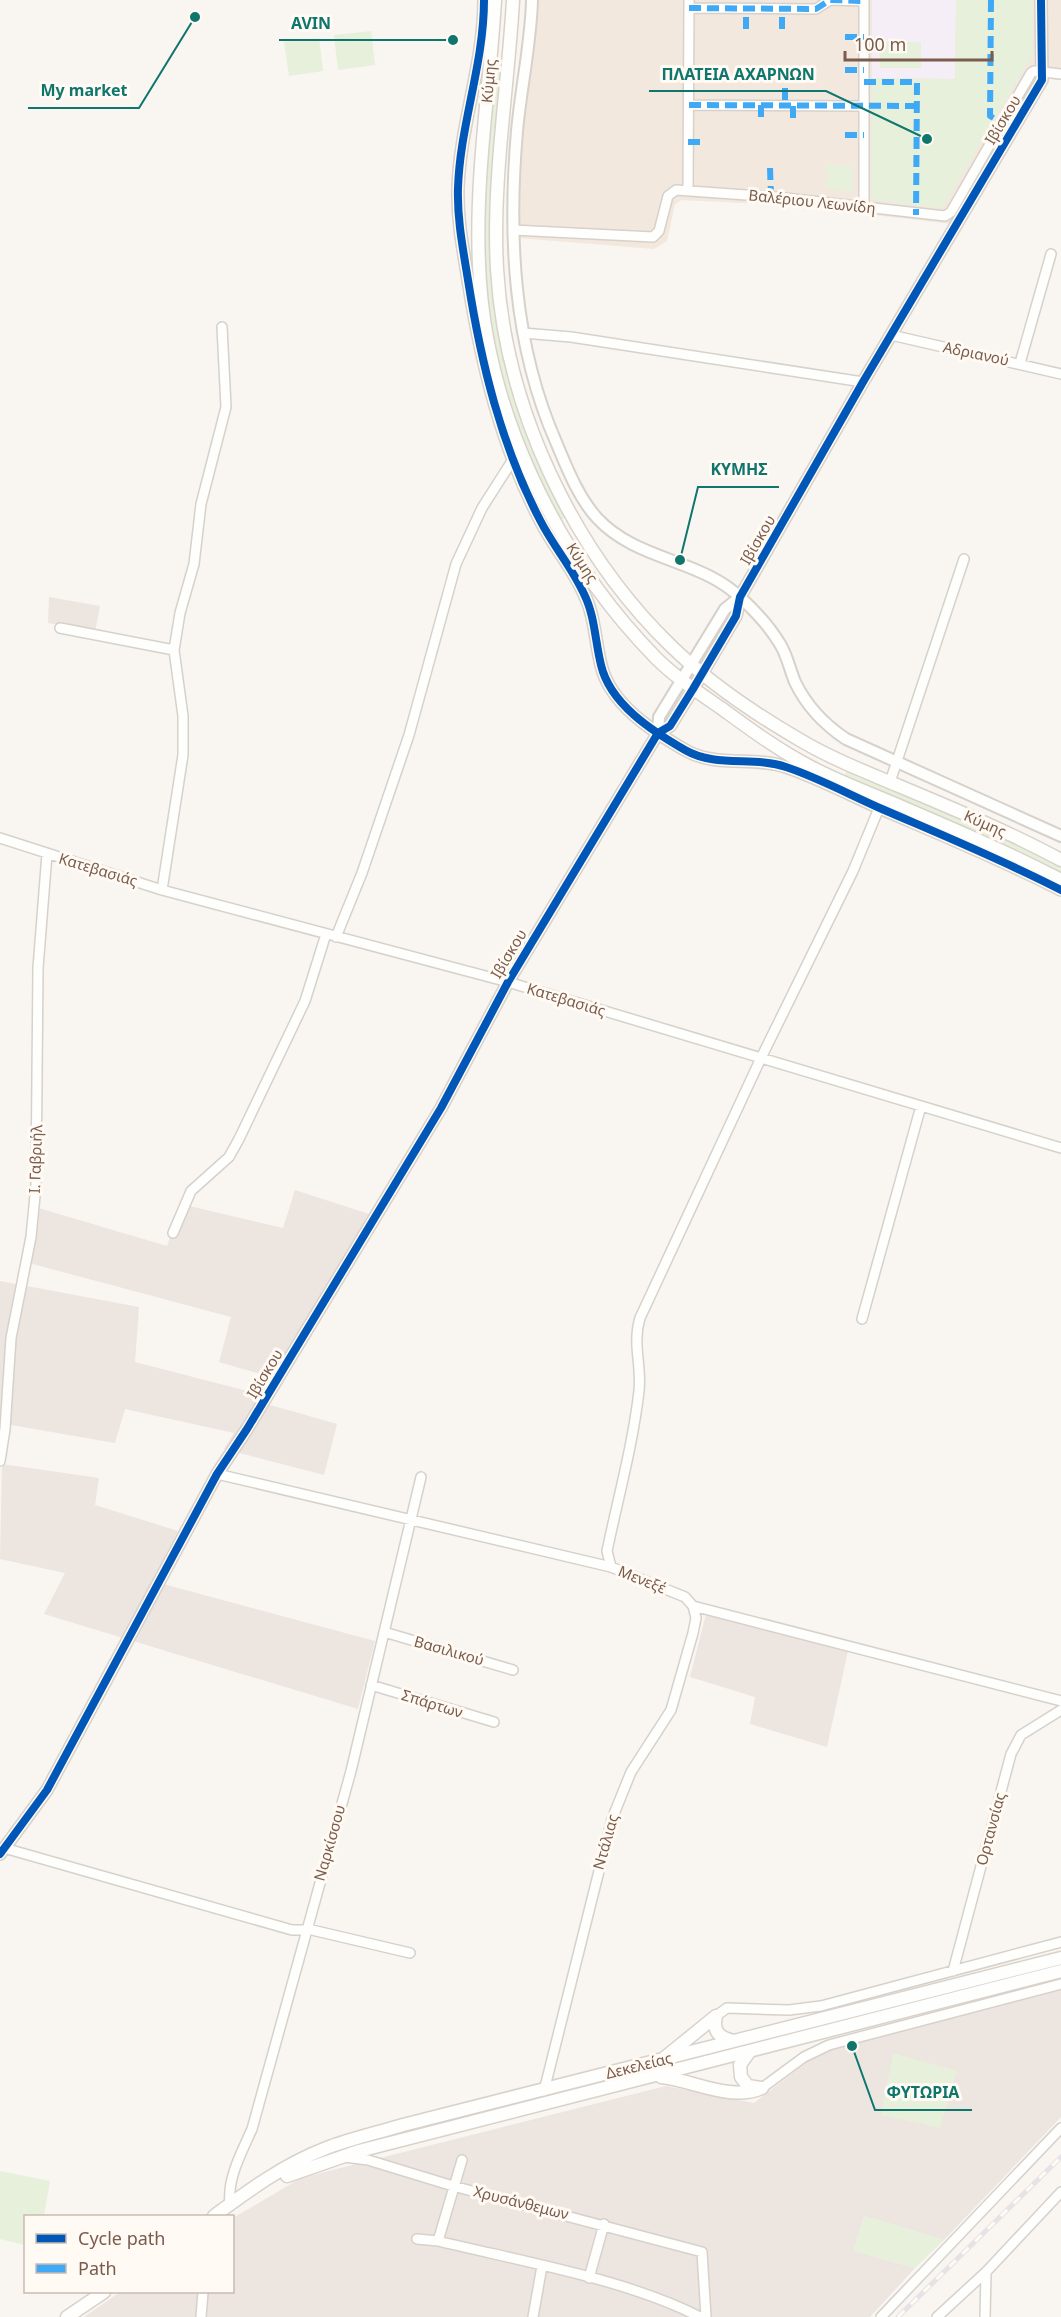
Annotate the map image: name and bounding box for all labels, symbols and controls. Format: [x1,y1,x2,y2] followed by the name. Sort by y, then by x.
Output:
[279,6,343,40] callout: AVIN
[291,12,331,34] text: AVIN
[845,24,992,62] scale bar
[854,32,906,56] text: 100 m
[649,57,826,91] callout: ΠΛΑΤΕΙΑ ΑΧΑΡΝΩΝ
[476,58,500,104] street label: Κύμης
[661,63,815,85] text: ΠΛΑΤΕΙΑ ΑΧΑΡΝΩΝ
[28,74,139,108] callout: My market
[40,79,128,101] text: My market
[980,91,1025,148] street label: Ιβίσκου
[748,184,877,218] street label: Βαλέριου Λεωνίδη
[941,336,1011,370] street label: Αδριανού
[698,453,779,487] callout: ΚΥΜΗΣ
[710,458,768,480] text: ΚΥΜΗΣ
[735,511,779,568] street label: Ιβίσκου
[562,539,603,586] street label: Κύμης
[961,805,1010,841] street label: Κύμης
[56,848,140,891] street label: Κατεβασιάς
[486,925,531,982] street label: Ιβίσκου
[524,978,608,1021] street label: Κατεβασιάς
[24,1124,46,1194] street label: Ι. Γαβριήλ
[242,1345,287,1402] street label: Ιβίσκου
[616,1560,669,1598] street label: Μενεξέ
[412,1631,487,1670] street label: Βασιλικού
[399,1684,466,1722] street label: Σπάρτων
[971,1790,1009,1867] street label: Ορτανσίας
[309,1802,349,1883] street label: Ναρκίσσου
[588,1812,622,1872] street label: Ντάλιας
[603,2047,674,2083] street label: Δεκελείας
[875,2076,972,2110] callout: ΦΥΤΩΡΙΑ
[887,2081,960,2103] text: ΦΥΤΩΡΙΑ
[472,2181,571,2224] street label: Χρυσάνθεμων
[24,2215,234,2293] legend
[78,2226,165,2250] text: Cycle path
[78,2256,117,2280] text: Path

